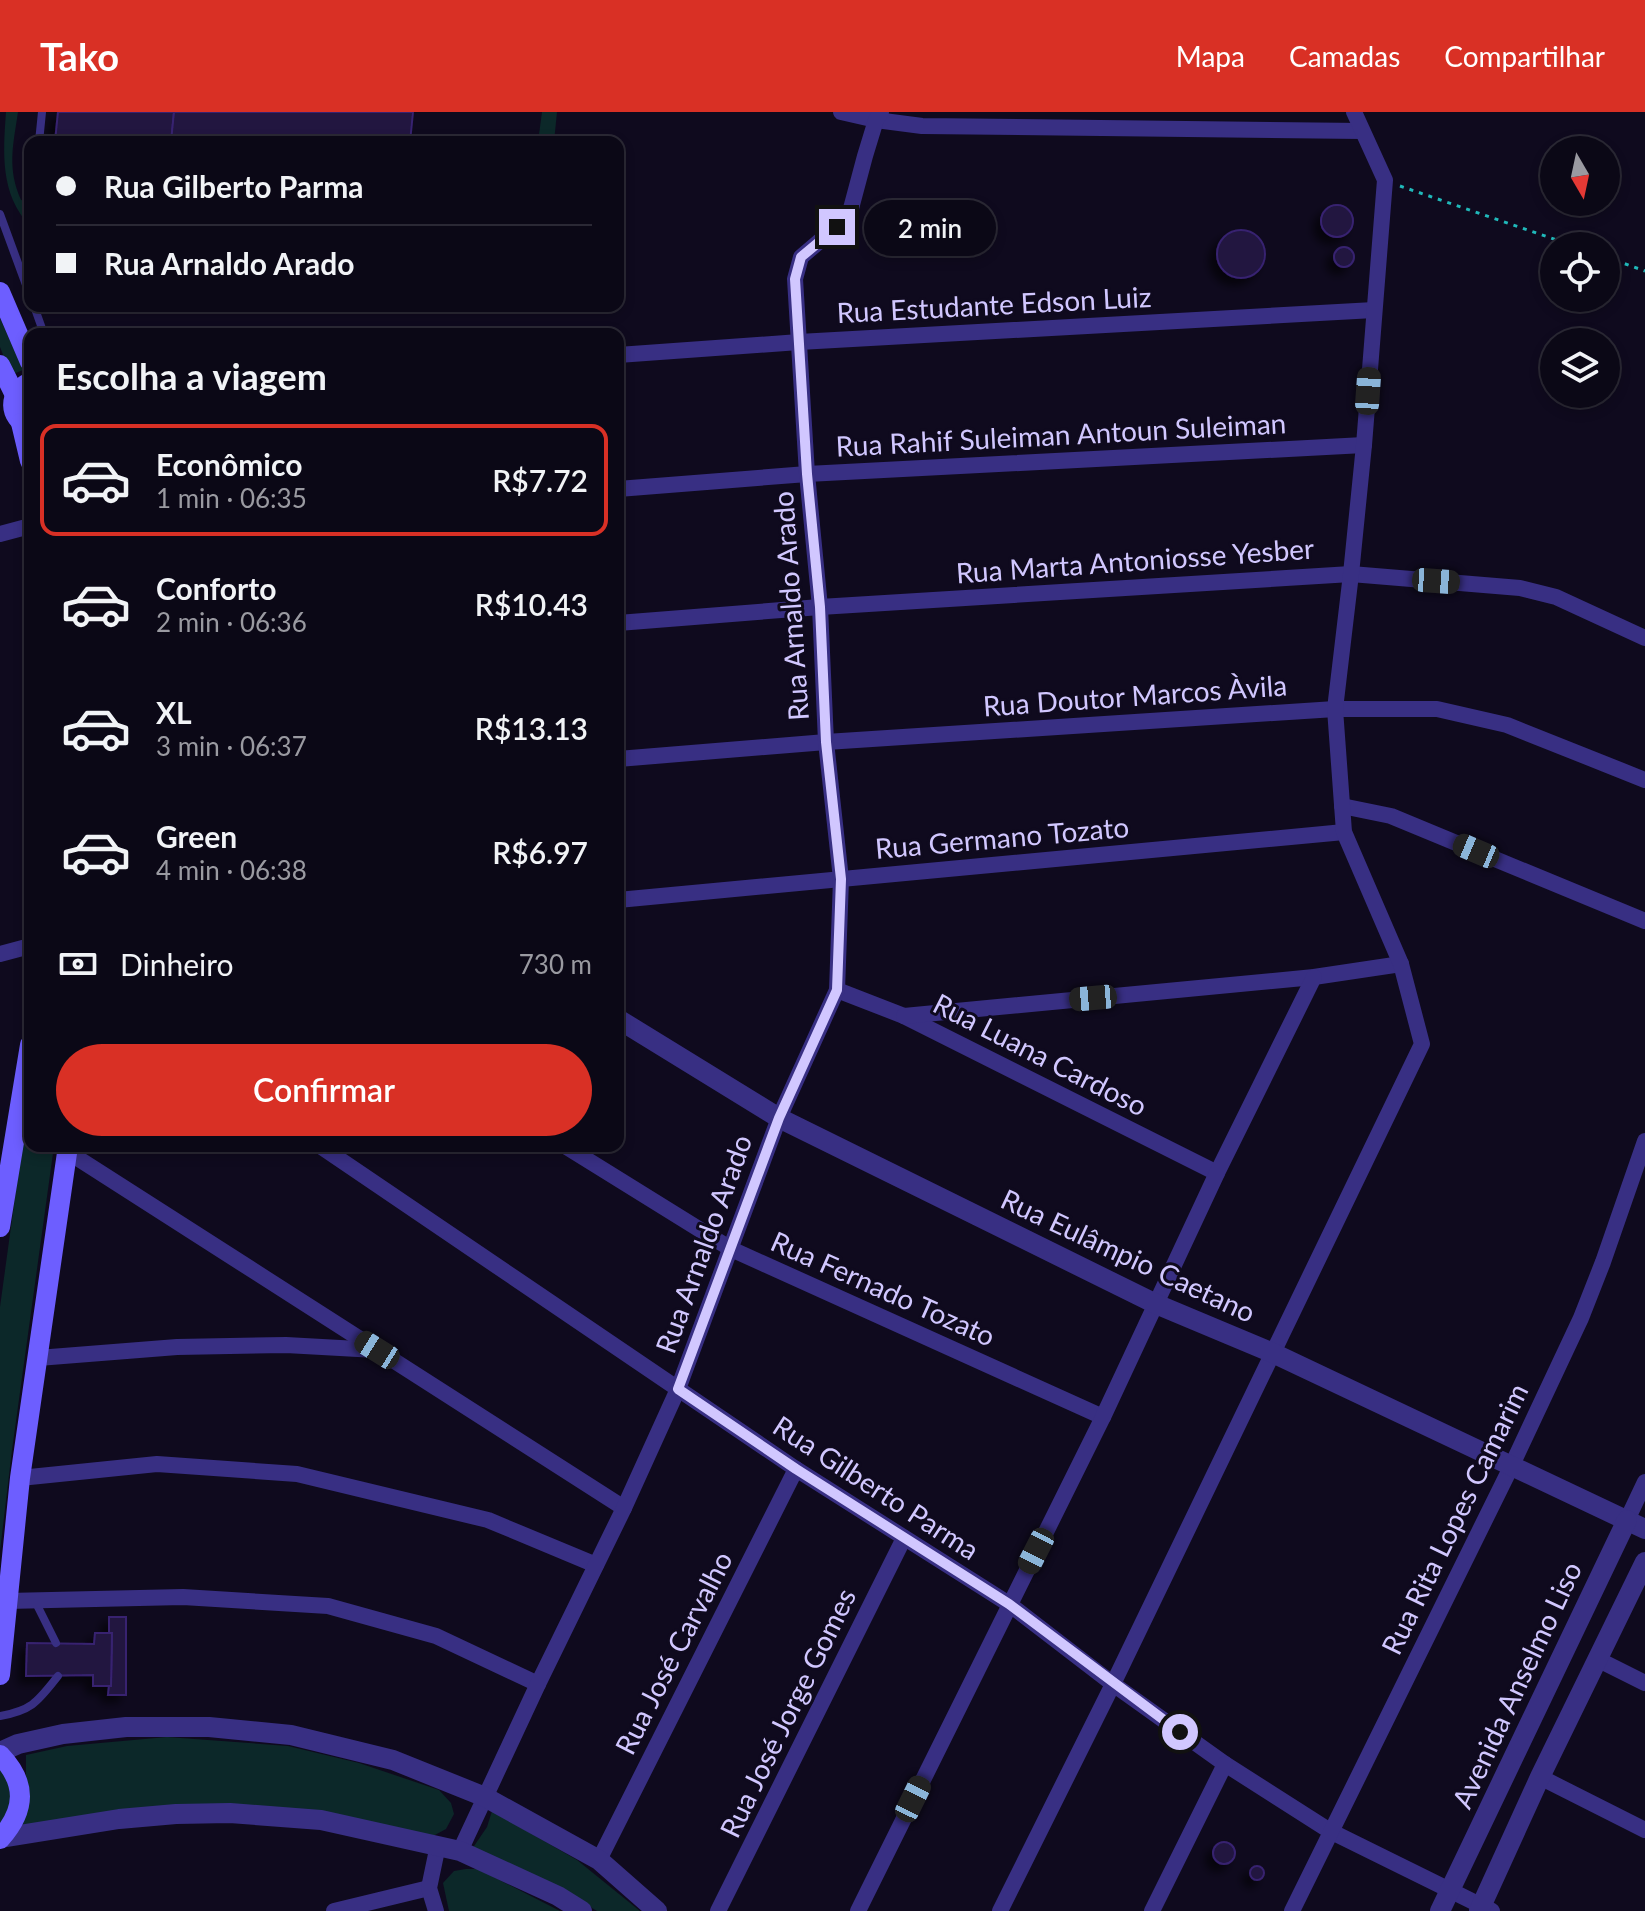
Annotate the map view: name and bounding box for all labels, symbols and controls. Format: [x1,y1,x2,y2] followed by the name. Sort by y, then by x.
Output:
[40,33,119,79] text: Tako
[1176,39,1245,73] text: Mapa
[1289,39,1400,73] text: Camadas
[1444,39,1605,73] text: Compartilhar
[1540,136,1620,216] north arrow
[1540,136,1620,408] map controls
[104,168,364,204] text: Rua Gilberto Parma
[865,199,997,255] callout: 2 min
[819,209,855,245] route end
[898,212,962,244] text: 2 min
[1540,232,1620,312] button: locate
[104,245,355,281] text: Rua Arnaldo Arado
[836,279,1152,329] street label: Rua Estudante Edson Luiz
[1540,328,1620,408] button: layers
[56,354,327,398] text: Escolha a viagem
[1354,366,1382,416] car
[835,405,1287,463] street label: Rua Rahif Suleiman Antoun Suleiman
[60,444,132,516] icon: car
[156,446,302,482] text: Econômico
[492,462,588,498] text: R$7.72
[156,482,307,514] text: 1 min · 06:35
[765,490,815,722] street label: Rua Arnaldo Arado
[955,531,1315,589] street label: Rua Marta Antoniosse Yesber
[1411,567,1461,595] car
[60,568,132,640] icon: car
[156,570,276,606] text: Conforto
[475,586,588,622] text: R$10.43
[156,606,307,638] text: 2 min · 06:36
[982,667,1288,723] street label: Rua Doutor Marcos Àvila
[60,692,132,764] icon: car
[156,694,192,730] text: XL
[475,710,588,746] text: R$13.13
[156,730,307,762] text: 3 min · 06:37
[874,809,1130,865] street label: Rua Germano Tozato
[60,816,132,888] icon: car
[156,818,237,854] text: Green
[1449,831,1503,871] car
[492,834,588,870] text: R$6.97
[156,854,307,886] text: 4 min · 06:38
[56,942,100,986] icon: cash
[120,946,234,982] text: Dinheiro
[519,948,592,980] text: 730 m
[1068,984,1118,1012] car
[928,986,1153,1123] street label: Rua Luana Cardoso
[56,1044,592,1136] button: Confirmar
[648,1130,758,1358] street label: Rua Arnaldo Arado
[996,1181,1261,1329] street label: Rua Eulâmpio Caetano
[766,1223,1001,1353] street label: Rua Fernado Tozato
[350,1327,404,1373] car
[1374,1377,1535,1660] street label: Rua Rita Lopes Camarim
[767,1408,986,1566] street label: Rua Gilberto Parma
[1014,1524,1058,1578] car
[607,1545,739,1760] street label: Rua José Carvalho
[1444,1556,1588,1813] street label: Avenida Anselmo Liso
[712,1583,862,1843] street label: Rua José Jorge Gomes
[1162,1714,1198,1750] route start
[892,1772,934,1826] car

